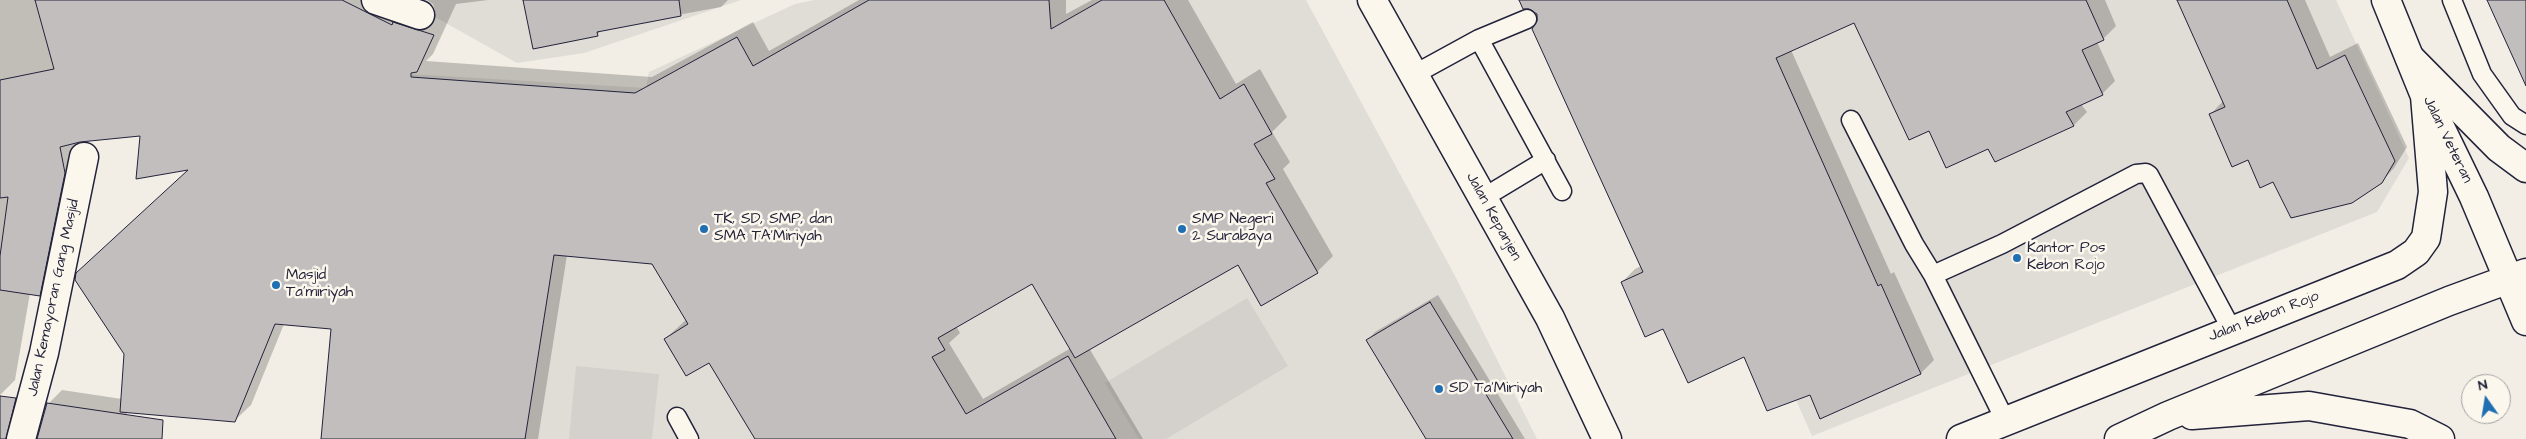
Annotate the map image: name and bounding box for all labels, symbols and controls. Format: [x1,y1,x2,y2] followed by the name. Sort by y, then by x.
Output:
[2418,94,2476,186] street label: Jalan Veteran
[1461,170,1525,264] street label: Jalan Kepanjen
[24,198,84,398] street label: Jalan Kemayoran Gang Masjid
[714,211,832,246] place label: TK, SD, SMP, dan SMA TA'Miriyah
[1192,211,1274,246] place label: SMP Negeri 2 Surabaya
[698,223,710,235] marker: TK, SD, SMP, dan SMA TA'Miriyah
[1176,223,1188,235] marker: SMP Negeri 2 Surabaya
[2027,240,2106,275] place label: Kantor Pos Kebon Rojo
[2011,252,2023,264] marker: Kantor Pos Kebon Rojo
[286,267,353,302] place label: Masjid Ta'miriyah
[270,279,282,291] marker: Masjid Ta'miriyah
[2206,288,2322,346] street label: Jalan Kebon Rojo
[2461,374,2511,424] north arrow
[2476,375,2489,396] text: N
[1449,380,1542,398] place label: SD Ta'Miriyah
[1433,383,1445,395] marker: SD Ta'Miriyah

